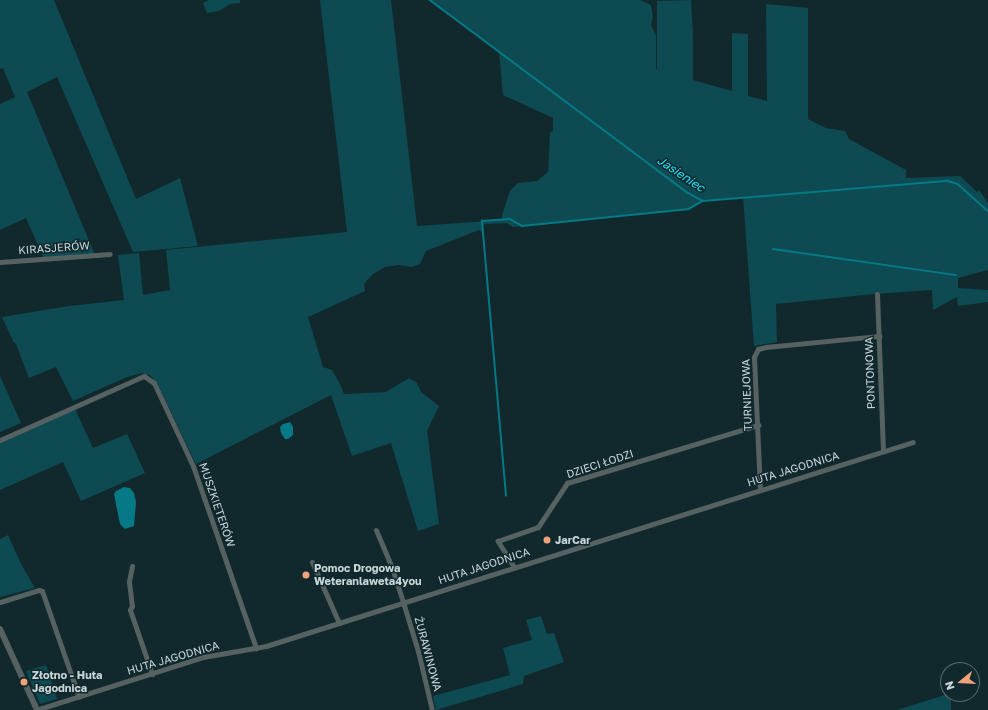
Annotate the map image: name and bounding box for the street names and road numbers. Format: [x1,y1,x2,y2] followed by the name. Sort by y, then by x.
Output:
[18,239,90,257] street label: KIRASJERÓW
[862,337,878,409] street label: PONTONOWA
[739,359,755,431] street label: TURNIEJOWA
[565,447,635,481] street label: DZIECI ŁODZI
[745,449,841,489] street label: HUTA JAGODNICA
[196,461,238,549] street label: MUSZKIETERÓW
[437,545,531,587] street label: HUTA JAGODNICA
[412,615,444,693] street label: ŻURAWINOWA
[125,639,221,677] street label: HUTA JAGODNICA

